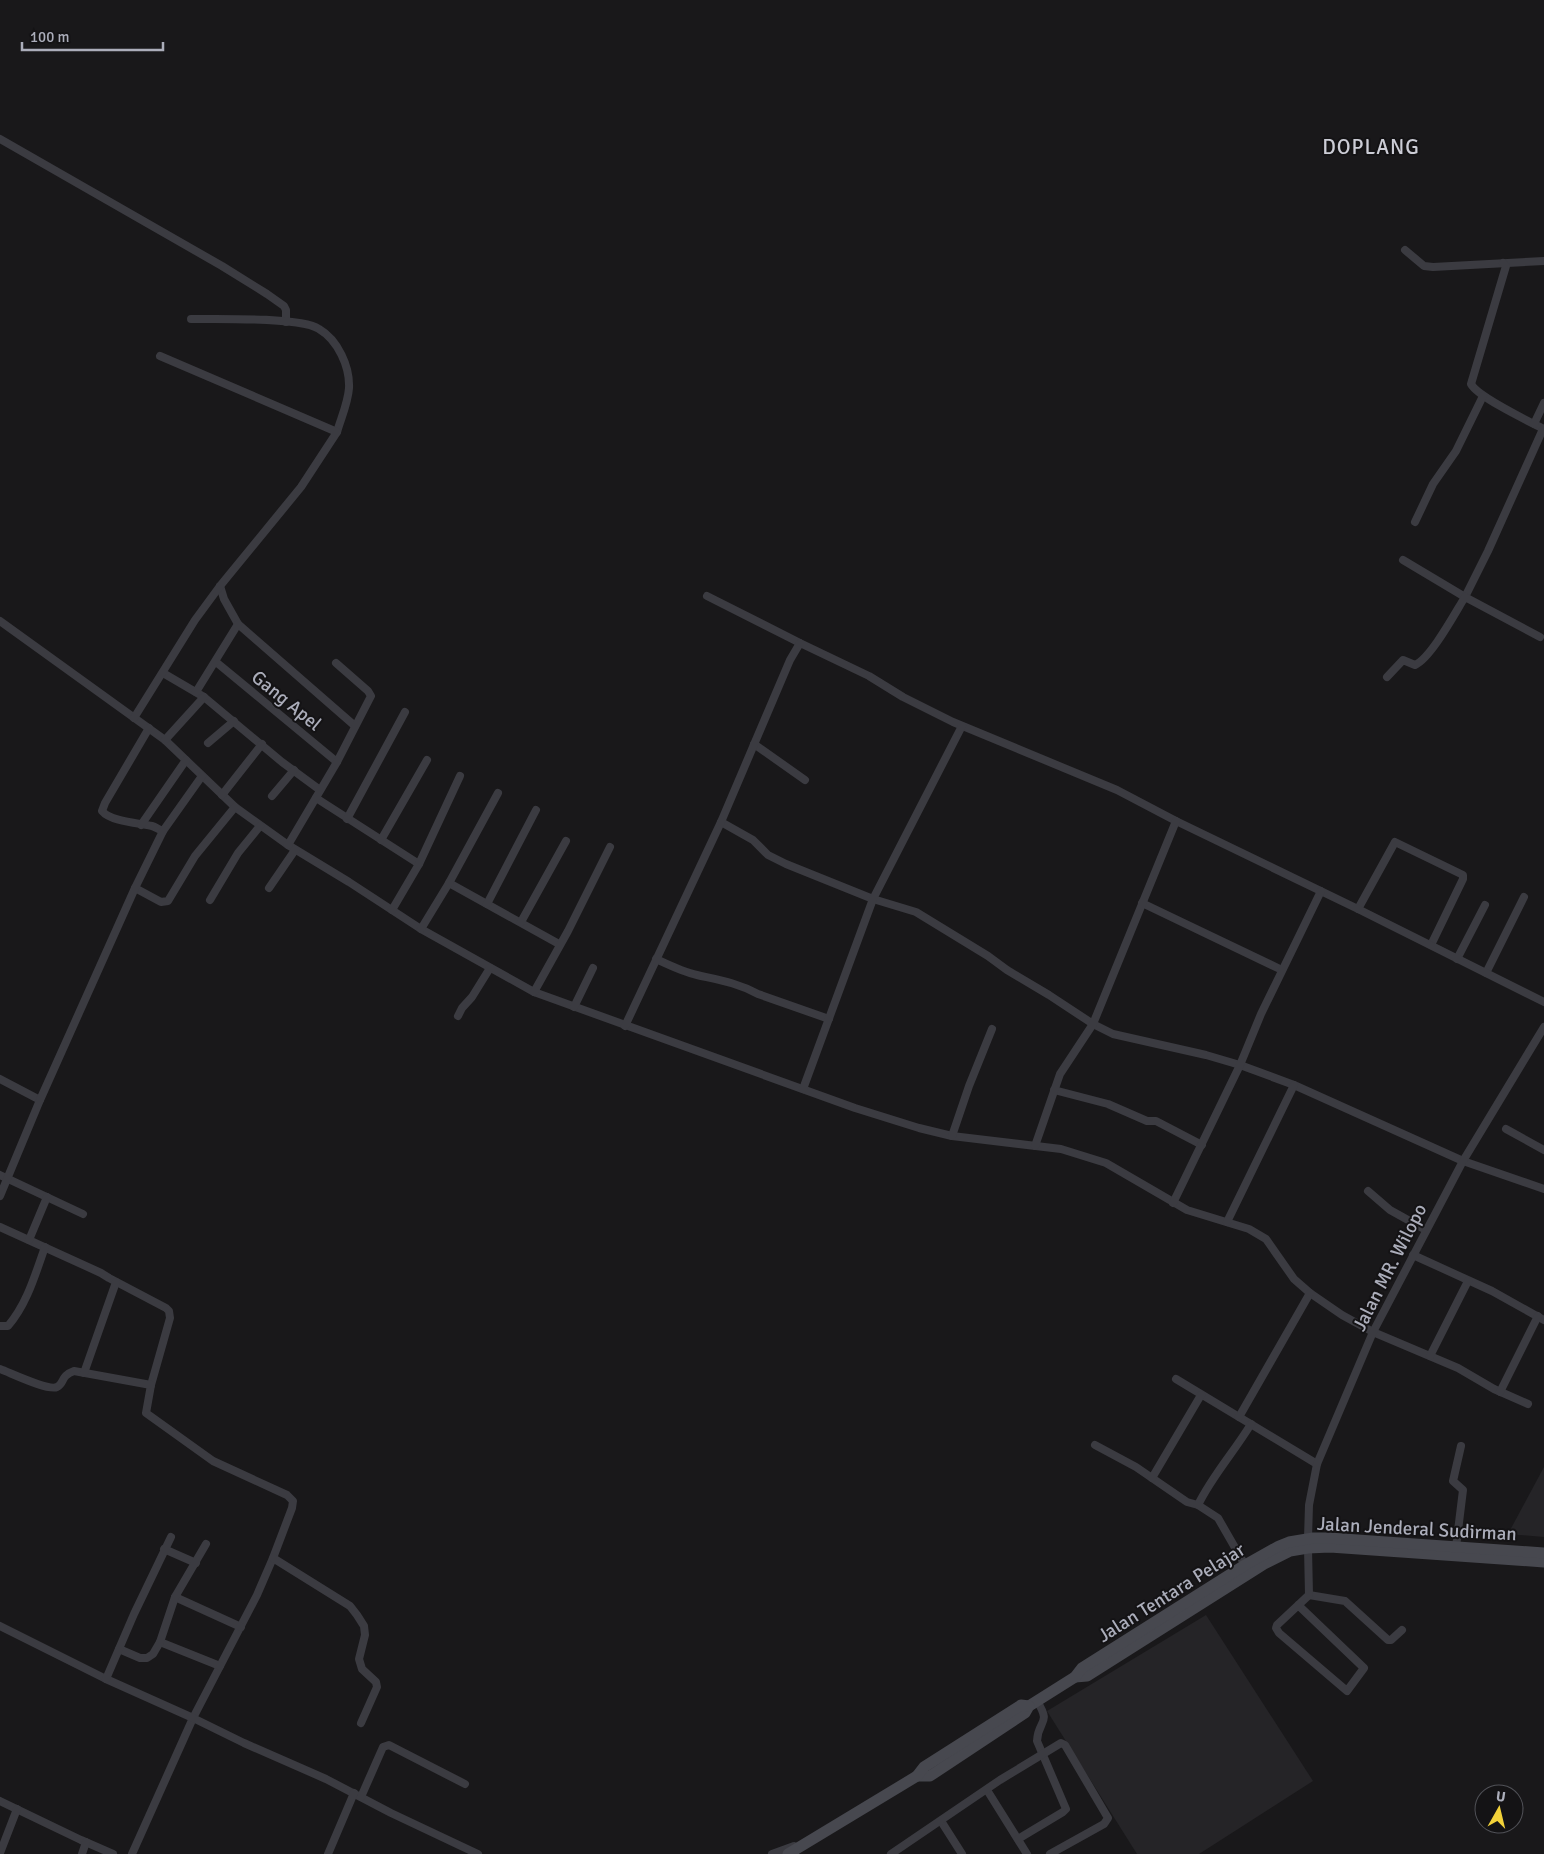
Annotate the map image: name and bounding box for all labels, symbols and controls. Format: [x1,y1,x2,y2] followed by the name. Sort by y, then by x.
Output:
[22,20,164,52] scale bar
[30,28,70,46] text: 100 m
[1322,134,1420,160] district label: DOPLANG
[246,665,326,736] street label: Gang Apel
[1347,1200,1432,1335] street label: Jalan MR. Wilopo
[1317,1512,1517,1546] street label: Jalan Jenderal Sudirman
[1094,1538,1250,1648] street label: Jalan Tentara Pelajar
[1474,1784,1524,1834] north arrow
[1495,1788,1507,1806] text: U

